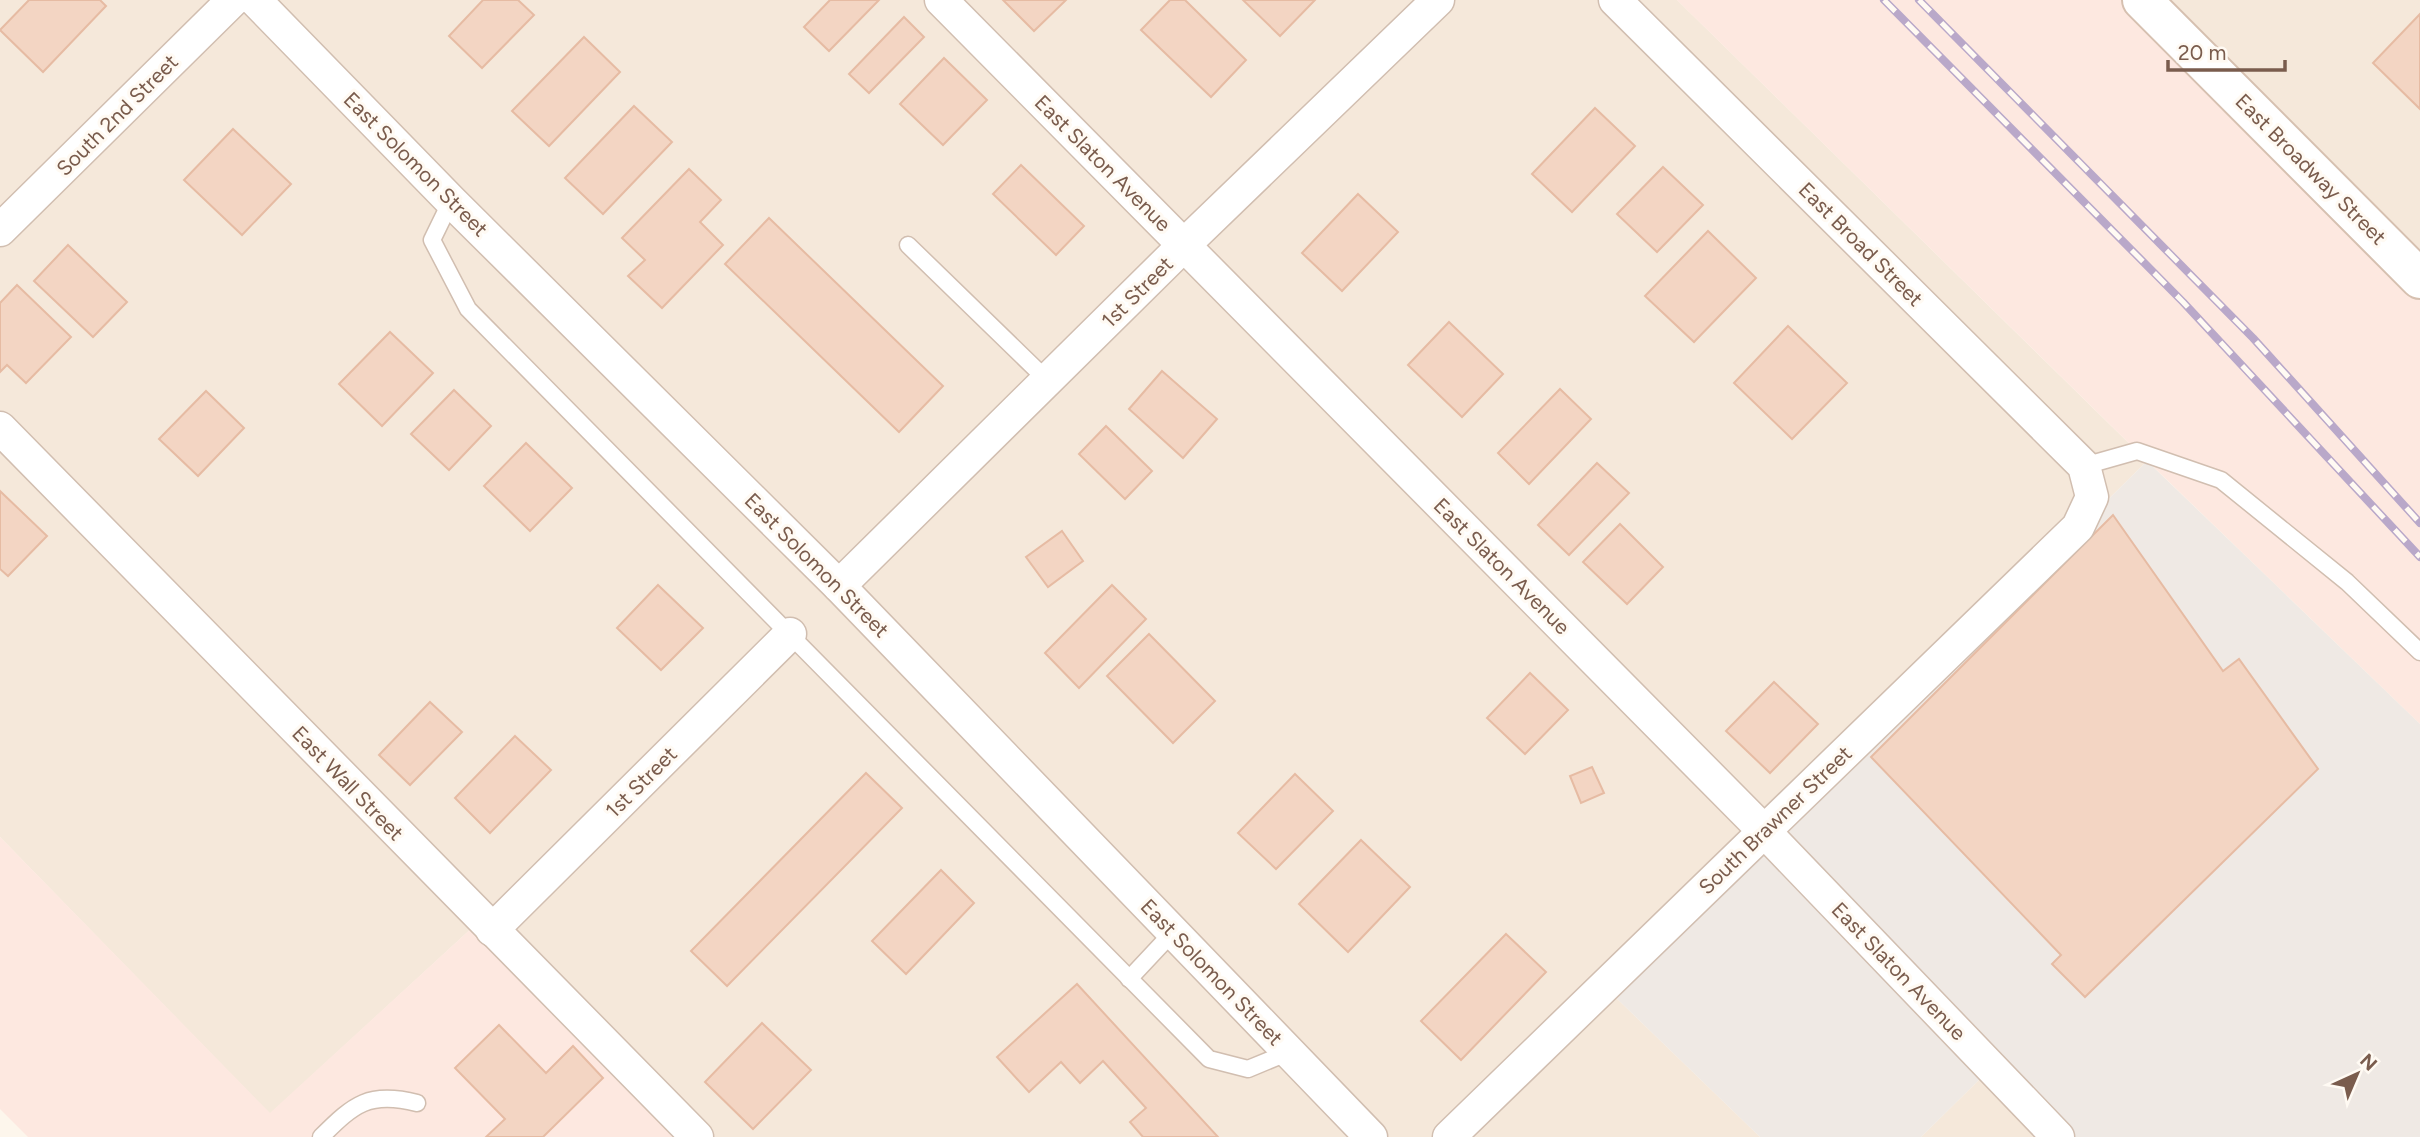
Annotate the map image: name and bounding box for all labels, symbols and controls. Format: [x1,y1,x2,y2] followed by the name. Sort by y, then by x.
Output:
[2168,28,2285,72] scale bar
[2178,40,2226,65] text: 20 m
[51,49,183,181] street label: South 2nd Street
[339,87,493,241] street label: East Solomon Street
[2230,88,2392,250] street label: East Broadway Street
[1030,90,1176,236] street label: East Slaton Avenue
[1794,177,1928,311] street label: East Broad Street
[1096,251,1178,333] street label: 1st Street
[740,488,894,642] street label: East Solomon Street
[1429,493,1575,639] street label: East Slaton Avenue
[287,721,409,845] street label: East Wall Street
[600,741,682,823] street label: 1st Street
[1693,741,1857,899] street label: South Brawner Street
[1136,894,1288,1050] street label: East Solomon Street
[1827,897,1971,1045] street label: East Slaton Avenue
[2322,1039,2392,1109] north arrow
[2355,1049,2382,1076] text: N

